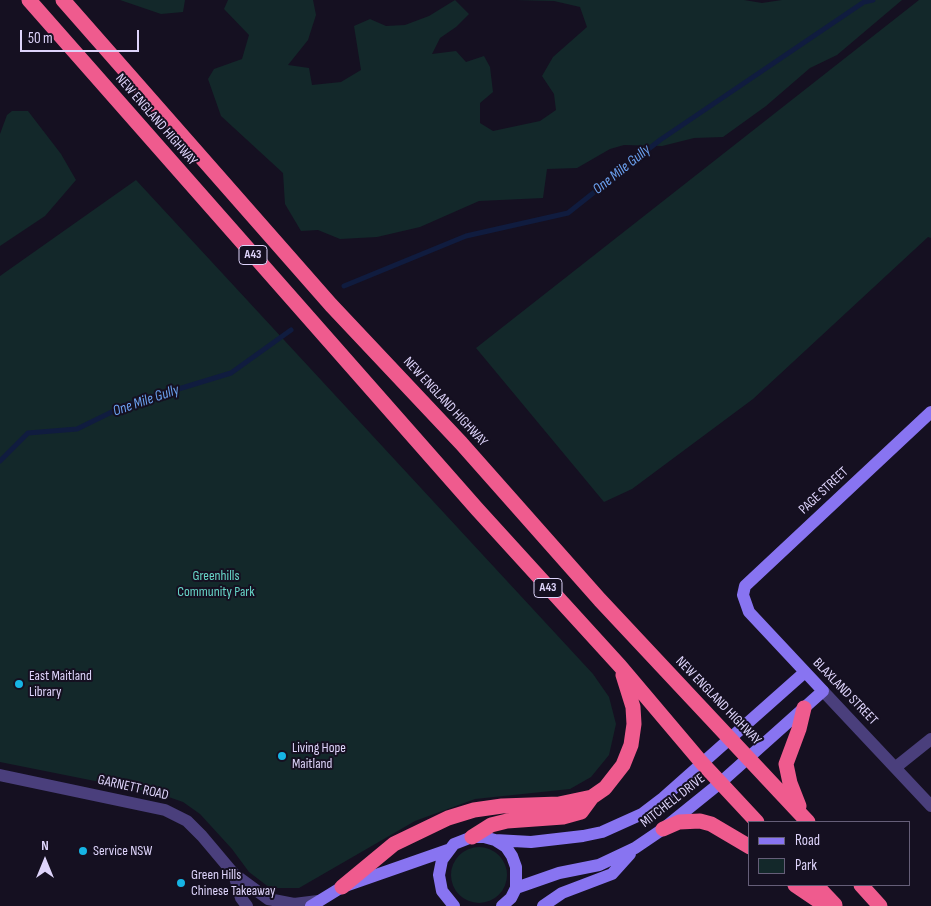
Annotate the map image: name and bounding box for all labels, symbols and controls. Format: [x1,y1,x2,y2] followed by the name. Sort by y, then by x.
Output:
[22,20,141,52] scale bar
[28,29,53,48] text: 50 m
[112,71,200,169] street label: NEW ENGLAND HIGHWAY
[590,141,654,199] water label: One Mile Gully
[239,246,267,264] road number: A43
[399,354,491,450] street label: NEW ENGLAND HIGHWAY
[111,381,181,421] water label: One Mile Gully
[796,464,852,518] street label: PAGE STREET
[177,568,255,600] park label: Greenhills Community Park
[534,578,562,598] road number: A43
[672,654,764,748] street label: NEW ENGLAND HIGHWAY
[809,655,881,729] street label: BLAXLAND STREET
[29,668,92,700] place label: East Maitland Library
[13,678,25,690] marker: East Maitland Library
[292,740,346,772] place label: Living Hope Maitland
[276,750,288,762] marker: Living Hope Maitland
[637,771,709,831] street label: MITCHELL DRIVE
[96,772,170,804] street label: GARNETT ROAD
[748,821,911,886] legend
[795,831,820,850] text: Road
[20,836,70,886] north arrow
[41,837,49,854] text: N
[93,843,152,859] place label: Service NSW
[77,845,89,857] marker: Service NSW
[795,856,817,875] text: Park
[191,867,275,900] place label: Green Hills Chinese Takeaway
[175,877,187,889] marker: Green Hills Chinese Takeaway

